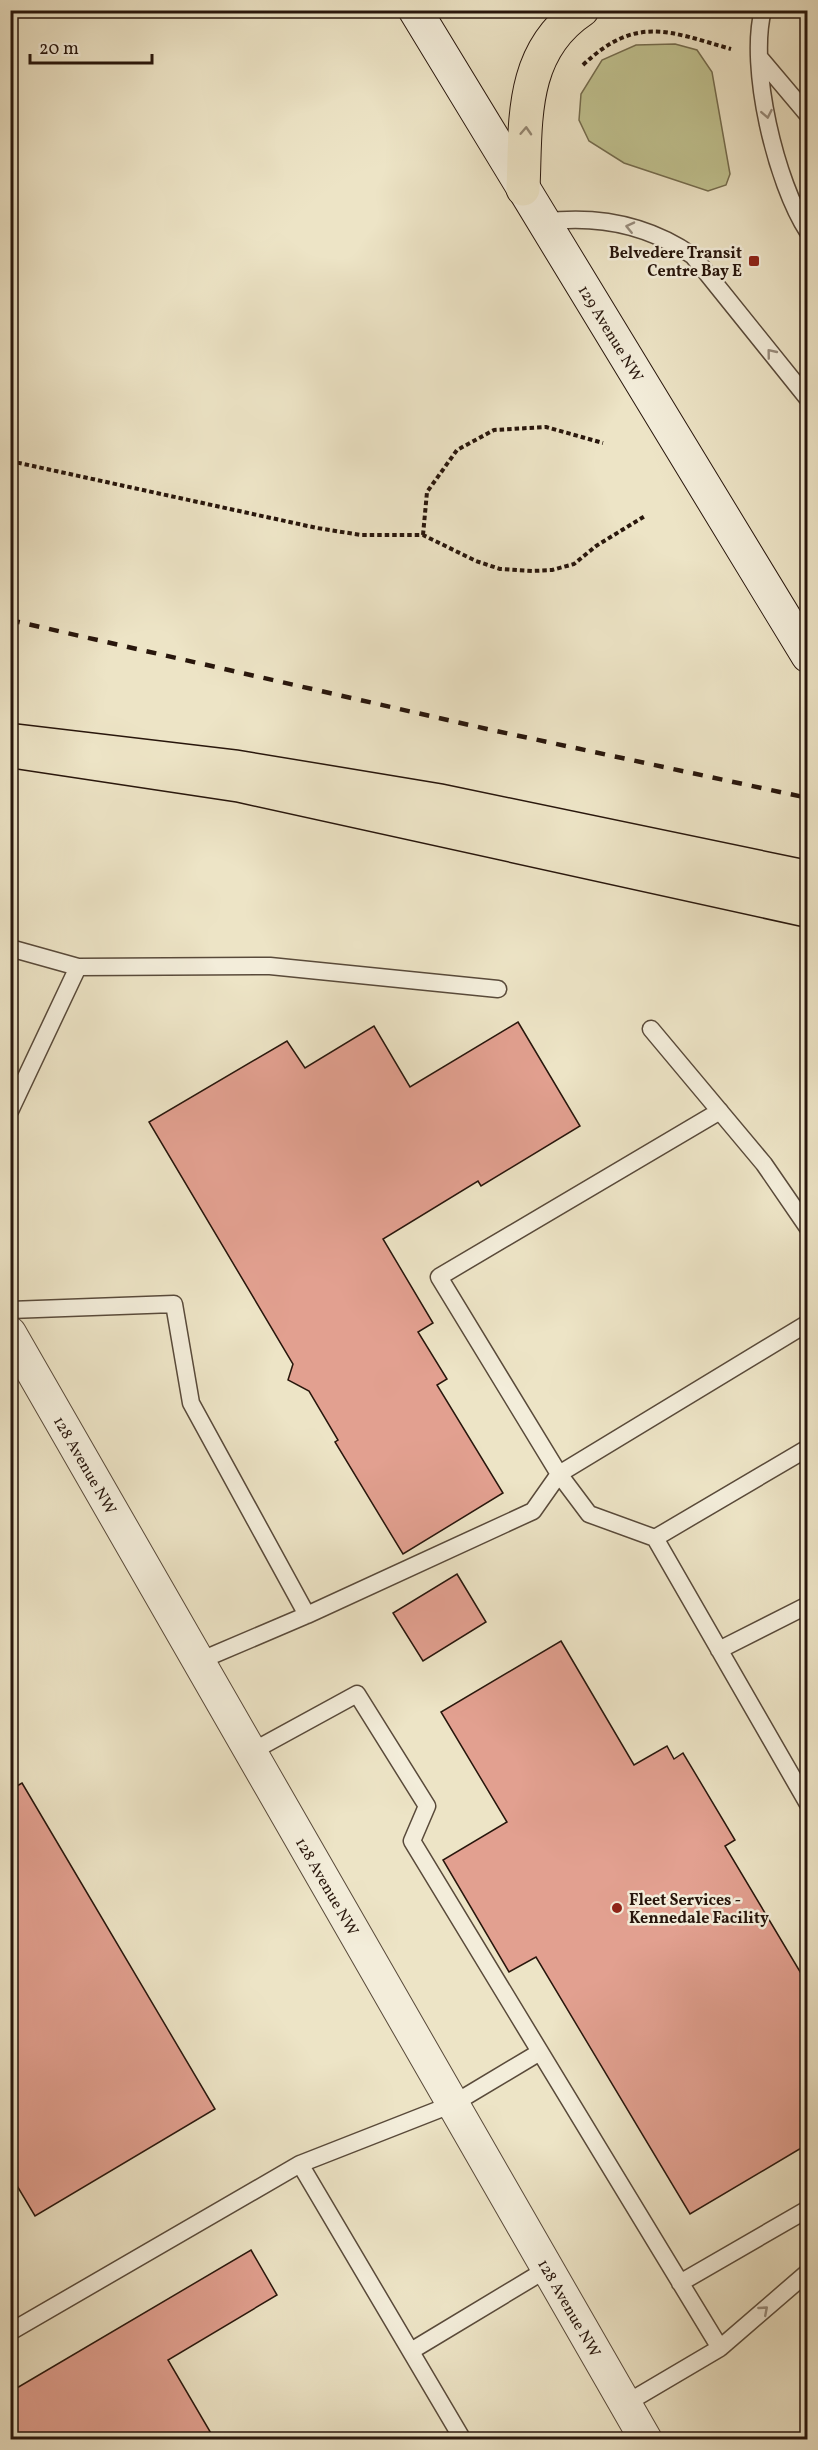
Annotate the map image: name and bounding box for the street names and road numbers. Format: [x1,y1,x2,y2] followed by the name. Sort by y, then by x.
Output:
[572,281,648,387] street label: 129 Avenue NW
[47,1413,121,1519] street label: 128 Avenue NW
[289,1834,363,1940] street label: 128 Avenue NW
[531,2256,605,2362] street label: 128 Avenue NW

